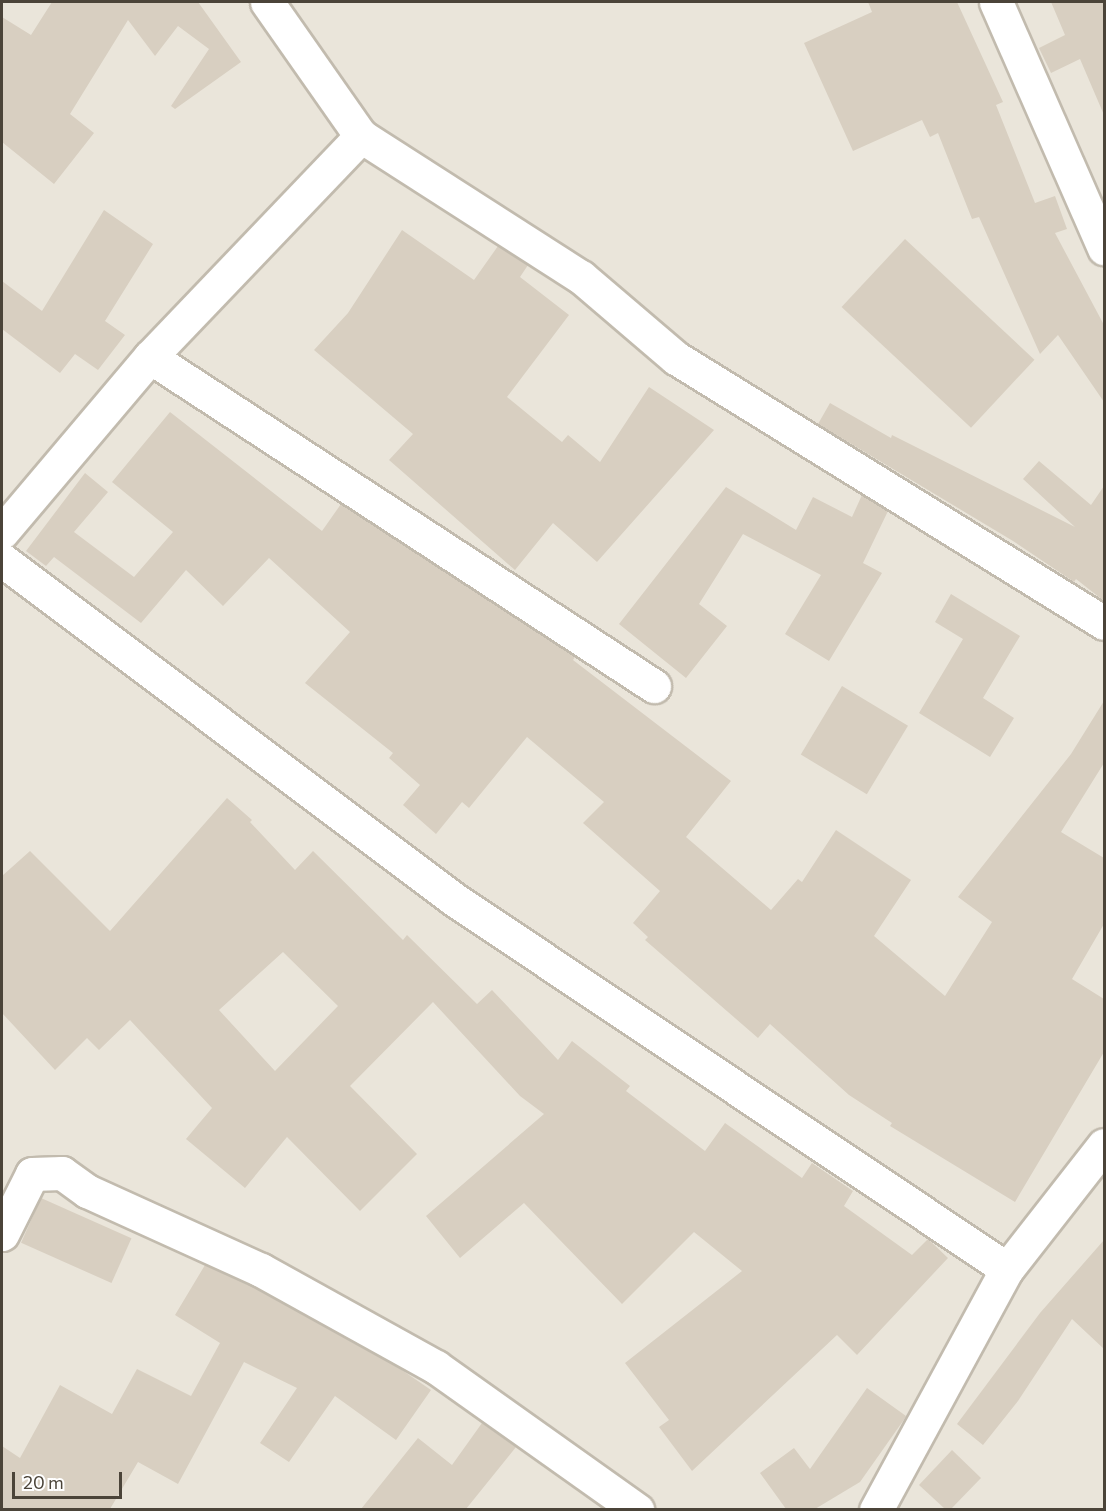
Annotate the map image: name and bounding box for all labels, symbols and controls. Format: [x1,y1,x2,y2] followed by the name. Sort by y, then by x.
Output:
[15,1460,124,1498] scale bar
[23,1471,64,1493] text: 20 m

